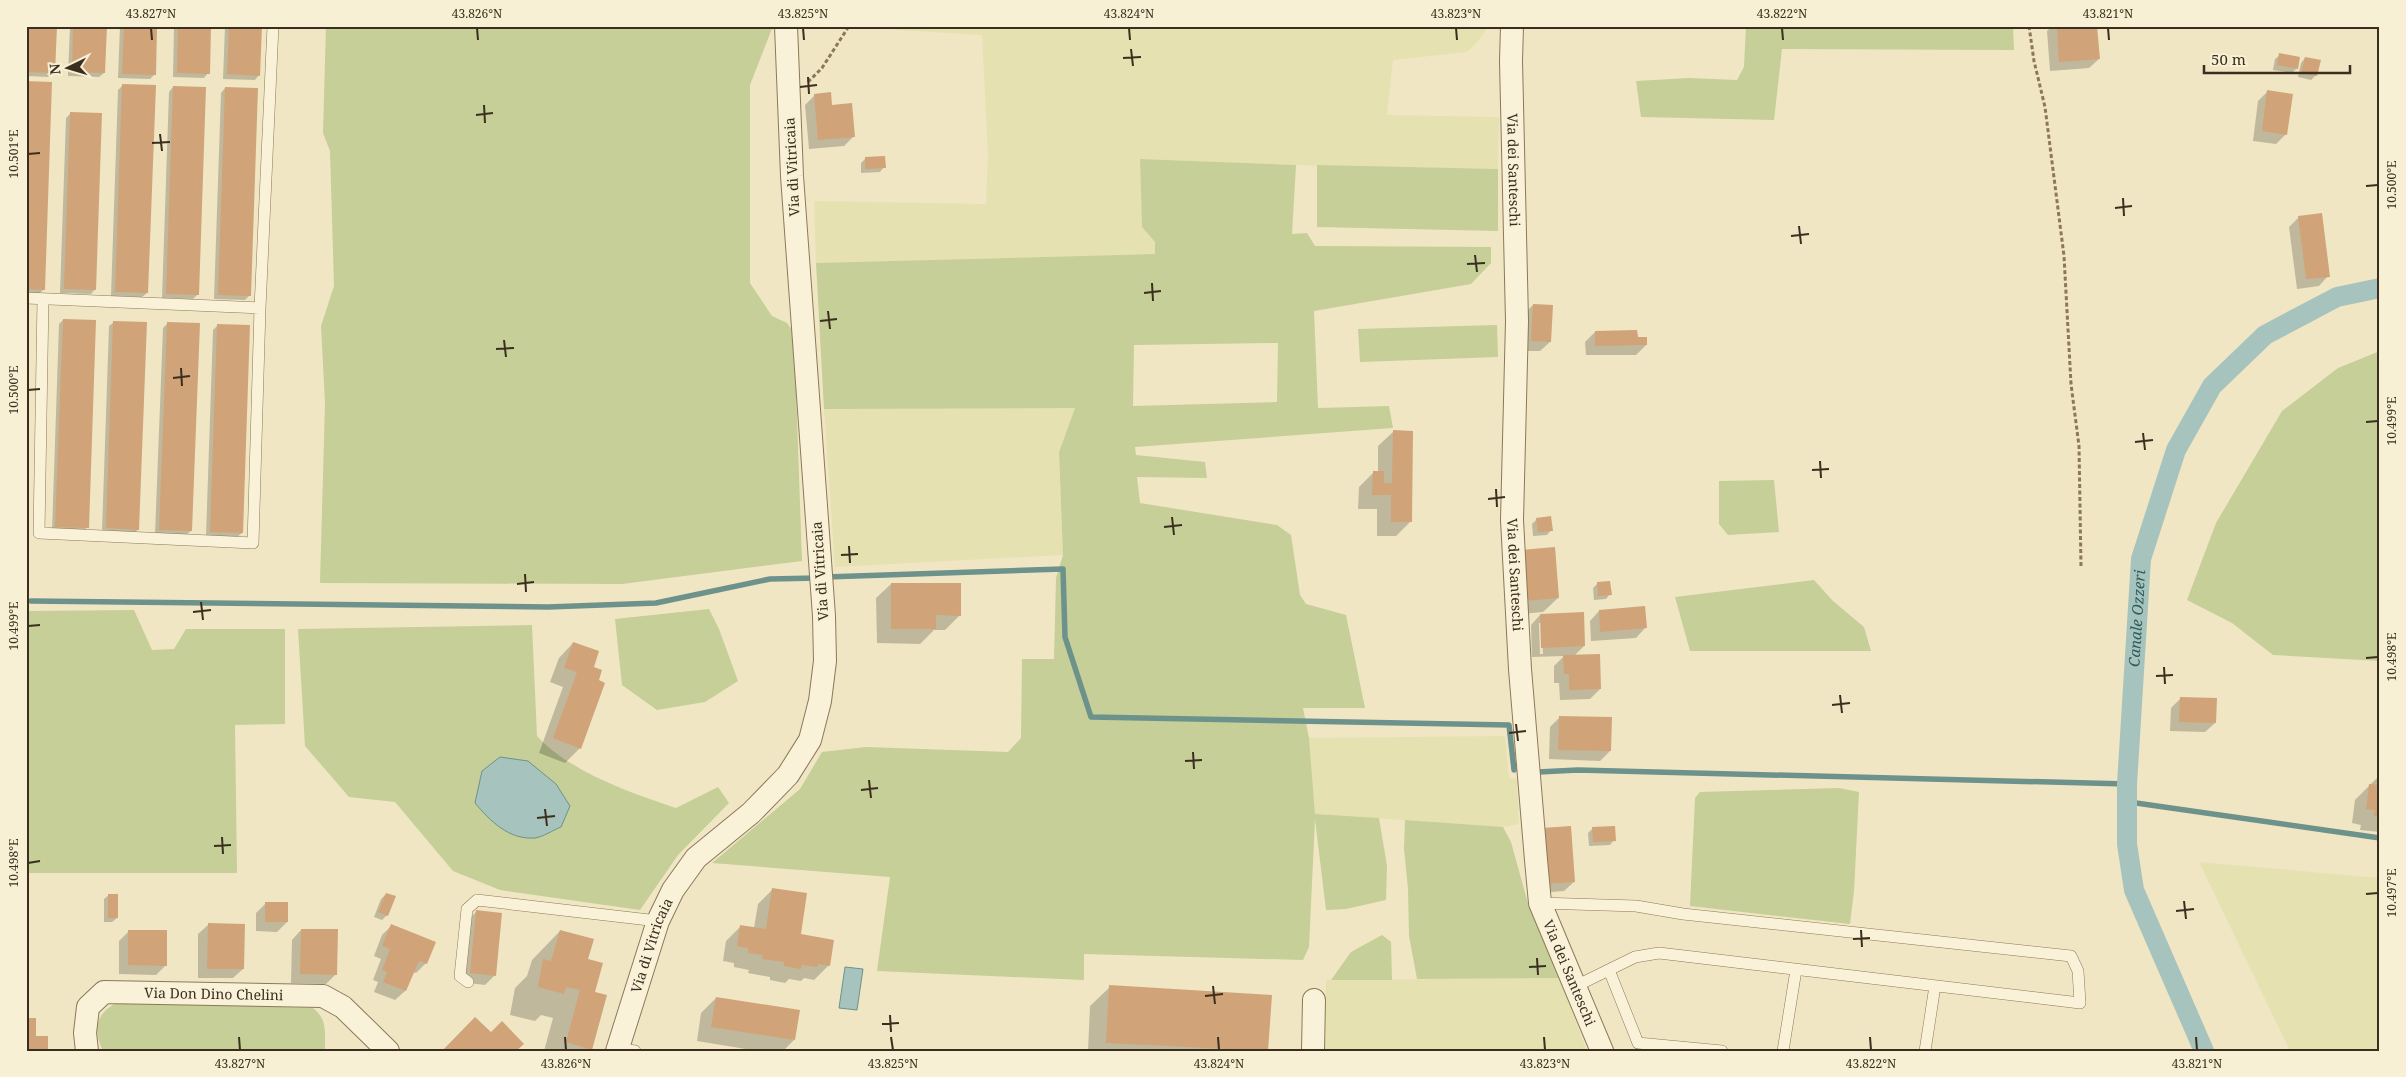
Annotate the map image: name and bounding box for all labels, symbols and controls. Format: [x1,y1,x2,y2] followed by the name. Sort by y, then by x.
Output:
[126,5,176,22] text: 43.827°N
[452,5,502,22] text: 43.826°N
[778,5,828,22] text: 43.825°N
[1104,5,1154,22] text: 43.824°N
[1431,5,1481,22] text: 43.823°N
[1757,5,1807,22] text: 43.822°N
[2083,5,2133,22] text: 43.821°N
[42,42,92,92] north arrow
[2204,42,2350,74] scale bar
[2211,49,2246,69] text: 50 m
[45,63,64,76] text: N
[1503,113,1525,227] street label: Via dei Santeschi
[779,117,804,217] street label: Via di Vitricaia
[5,130,22,178] text: 10.501°E
[2383,161,2400,209] text: 10.500°E
[5,366,22,414] text: 10.500°E
[2383,397,2400,445] text: 10.499°E
[1503,518,1528,632] street label: Via dei Santeschi
[807,521,832,621] street label: Via di Vitricaia
[2123,569,2149,667] water label: Canale Ozzeri
[5,602,22,650] text: 10.499°E
[2383,633,2400,681] text: 10.498°E
[5,839,22,887] text: 10.498°E
[2383,869,2400,917] text: 10.497°E
[626,895,677,995] street label: Via di Vitricaia
[1539,917,1601,1029] street label: Via dei Santeschi
[144,983,284,1004] street label: Via Don Dino Chelini
[215,1055,265,1072] text: 43.827°N
[541,1055,591,1072] text: 43.826°N
[868,1055,918,1072] text: 43.825°N
[1194,1055,1244,1072] text: 43.824°N
[1520,1055,1570,1072] text: 43.823°N
[1846,1055,1896,1072] text: 43.822°N
[2172,1055,2222,1072] text: 43.821°N

